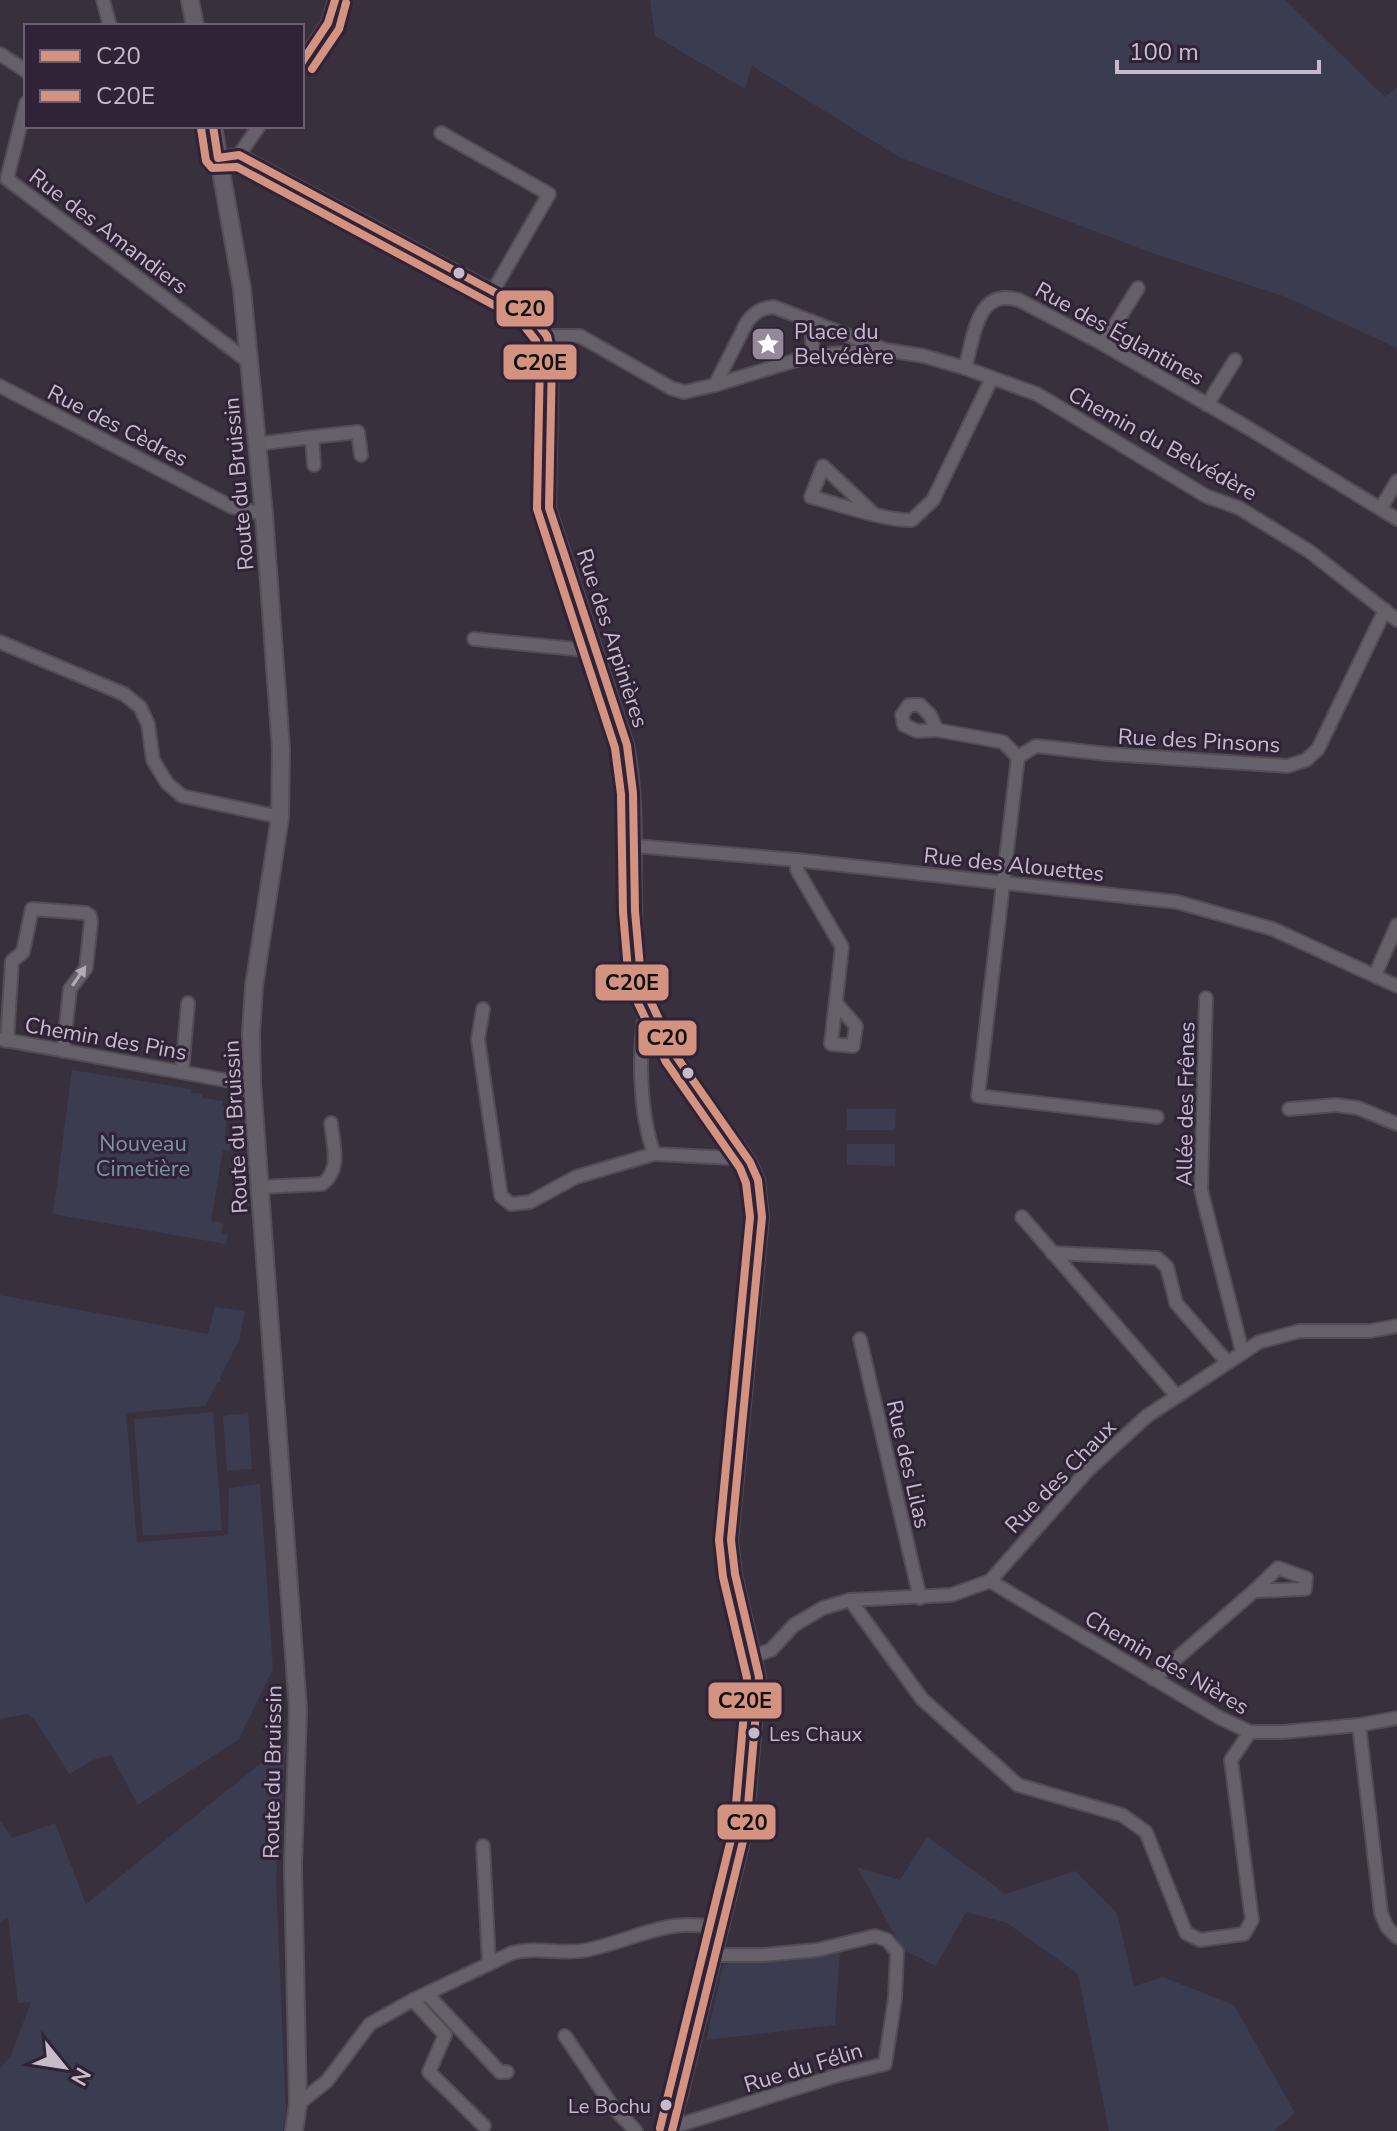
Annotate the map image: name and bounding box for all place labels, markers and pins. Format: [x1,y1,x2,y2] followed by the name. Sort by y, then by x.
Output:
[451,265,467,281] unlabelled marker
[794,317,894,372] place label: Place du Belvédère
[749,325,787,363] place icon: Place du Belvédère
[680,1065,696,1081] unlabelled marker
[769,1721,863,1748] place label: Les Chaux
[746,1725,762,1741] marker: Les Chaux
[568,2093,651,2120] place label: Le Bochu
[658,2097,674,2113] marker: Le Bochu

